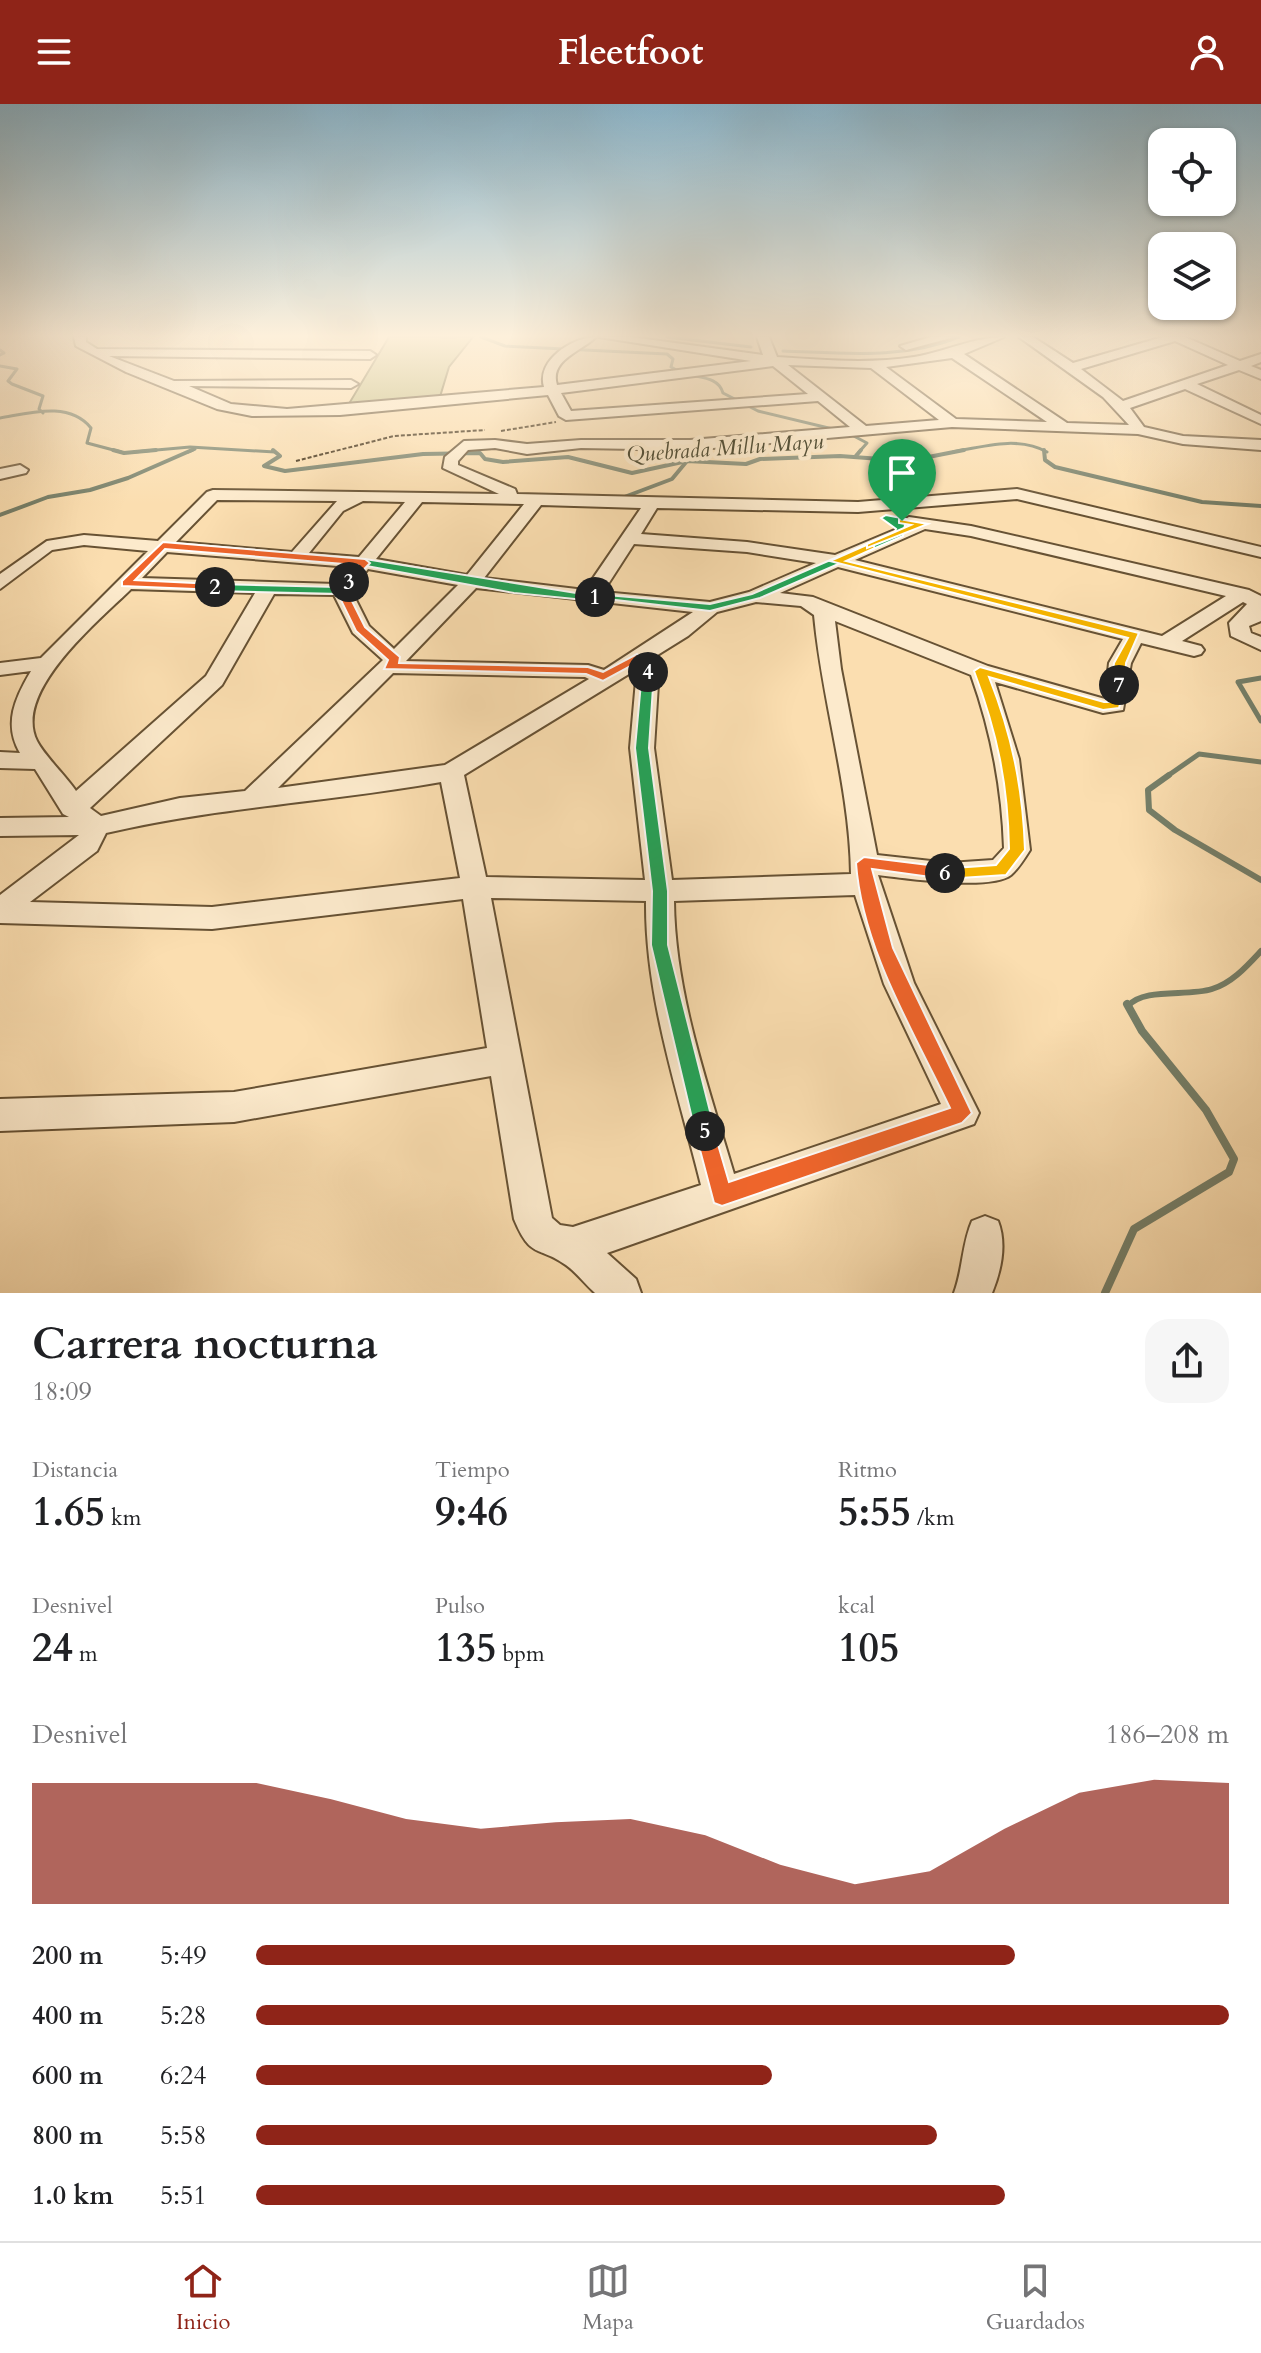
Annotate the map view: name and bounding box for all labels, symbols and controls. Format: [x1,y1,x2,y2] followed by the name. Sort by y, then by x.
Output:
[557,28,704,77] text: Fleetfoot
[32,30,76,74] icon: menu
[1185,30,1229,74] icon: person
[1148,128,1236,320] map controls
[1148,128,1236,216] button: locate
[1148,232,1236,320] button: layers
[625,426,825,470] water label: Quebrada Millu Mayu
[868,439,936,521] pin
[880,451,924,495] icon: arrive
[329,562,369,602] pin: 3
[195,567,235,607] pin: 2
[343,567,355,597] text: 3
[209,572,221,602] text: 2
[575,577,615,617] pin: 1
[589,582,601,612] text: 1
[628,652,668,692] pin: 4
[642,657,654,687] text: 4
[1099,665,1139,705] pin: 7
[1113,670,1125,700] text: 7
[925,853,965,893] pin: 6
[939,858,951,888] text: 6
[685,1111,725,1151] pin: 5
[699,1116,711,1146] text: 5
[32,1314,378,1374] text: Carrera nocturna
[1145,1319,1229,1403] button: share
[32,1374,92,1409] text: 18:09
[32,1455,118,1485] text: Distancia
[435,1455,510,1485] text: Tiempo
[838,1455,897,1485] text: Ritmo
[32,1485,105,1540] text: 1.65
[435,1485,508,1540] text: 9:46
[838,1485,911,1540] text: 5:55
[105,1503,141,1533] text: km
[911,1503,955,1533] text: /km
[32,1591,113,1621] text: Desnivel
[435,1591,485,1621] text: Pulso
[838,1591,875,1621] text: kcal
[32,1621,73,1676] text: 24
[435,1621,496,1676] text: 135
[838,1621,899,1676] text: 105
[73,1639,98,1669] text: m
[496,1639,545,1669] text: bpm
[32,1717,127,1752] text: Desnivel
[1106,1717,1229,1752] text: 186–208 m
[32,1938,103,1973] text: 200 m
[160,1938,207,1973] text: 5:49
[32,1998,103,2033] text: 400 m
[160,1998,207,2033] text: 5:28
[32,2058,103,2093] text: 600 m
[160,2058,207,2093] text: 6:24
[32,2118,103,2153] text: 800 m
[160,2118,207,2153] text: 5:58
[32,2178,113,2213] text: 1.0 km
[160,2178,207,2213] text: 5:51
[176,2259,230,2337] tab: Inicio
[582,2259,634,2337] tab: Mapa
[986,2259,1085,2337] tab: Guardados

